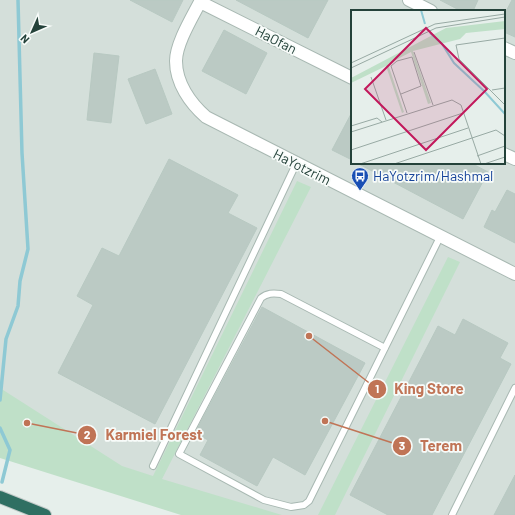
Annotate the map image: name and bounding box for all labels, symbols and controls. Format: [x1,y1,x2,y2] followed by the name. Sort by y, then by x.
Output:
[351,10,505,164] inset map
[12,12,52,52] north arrow
[253,22,300,57] street label: HaOfan
[17,32,32,47] text: N
[271,145,334,188] street label: HaYotzrim
[350,166,370,191] bus stop icon: HaYotzrim/Hashmal
[373,167,493,184] place label: HaYotzrim/Hashmal
[367,375,472,402] callout: King Store
[394,379,464,397] text: King Store
[375,381,379,395] text: 1
[77,421,210,448] callout: Karmiel Forest
[106,425,203,443] text: Karmiel Forest
[84,427,91,441] text: 2
[392,432,470,459] callout: Terem
[420,436,462,454] text: Terem
[399,438,405,452] text: 3

